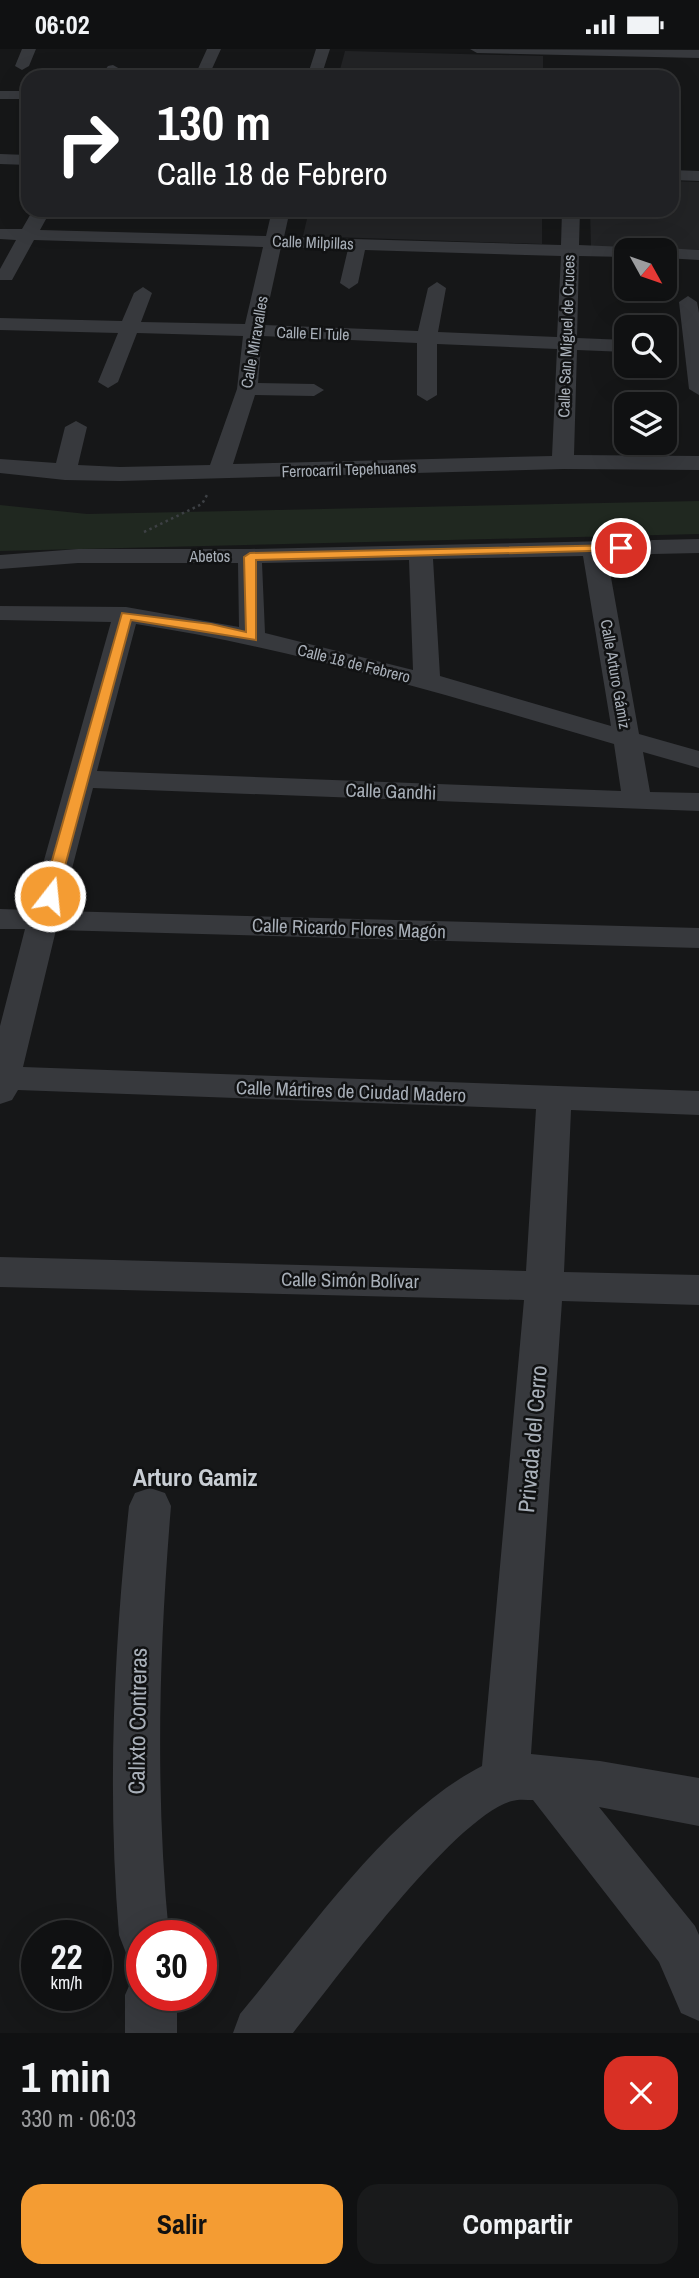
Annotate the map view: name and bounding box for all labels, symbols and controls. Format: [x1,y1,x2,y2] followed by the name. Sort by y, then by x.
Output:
[35,7,90,42] text: 06:02
[157,89,271,155] text: 130 m
[42,98,133,189] icon: right
[157,152,388,195] text: Calle 18 de Febrero
[272,230,354,254] street label: Calle Milpillas
[614,238,677,301] north arrow
[614,238,677,455] map controls
[552,254,580,418] street label: Calle San Miguel de Cruces
[235,294,273,390] street label: Calle Miravalles
[614,315,677,378] button: search
[276,321,350,345] street label: Calle El Tule
[614,392,677,455] button: layers
[281,456,417,482] street label: Ferrocarril Tepehuanes
[591,518,651,578] pin
[602,529,640,567] icon: arrive
[189,545,230,567] street label: Abetos
[596,618,637,731] street label: Calle Arturo Gámiz
[295,638,413,688] street label: Calle 18 de Febrero
[345,776,437,806] street label: Calle Gandhi
[13,859,87,933] position arrow
[252,912,446,944] street label: Calle Ricardo Flores Magón
[235,1074,467,1108] street label: Calle Mártires de Ciudad Madero
[281,1266,420,1294] street label: Calle Simón Bolívar
[510,1364,554,1514] street label: Privada del Cerro
[133,1461,257,1493] district label: Arturo Gamiz
[120,1647,154,1795] street label: Calixto Contreras
[126,1920,217,2011] speed limit sign: 30
[51,1933,82,1980] text: 22
[51,1970,83,1995] text: km/h
[21,2049,111,2105] text: 1 min
[604,2056,678,2130] button: close
[21,2103,136,2134] text: 330 m · 06:03
[21,2184,343,2264] button: Salir
[357,2184,678,2264] button: Compartir

